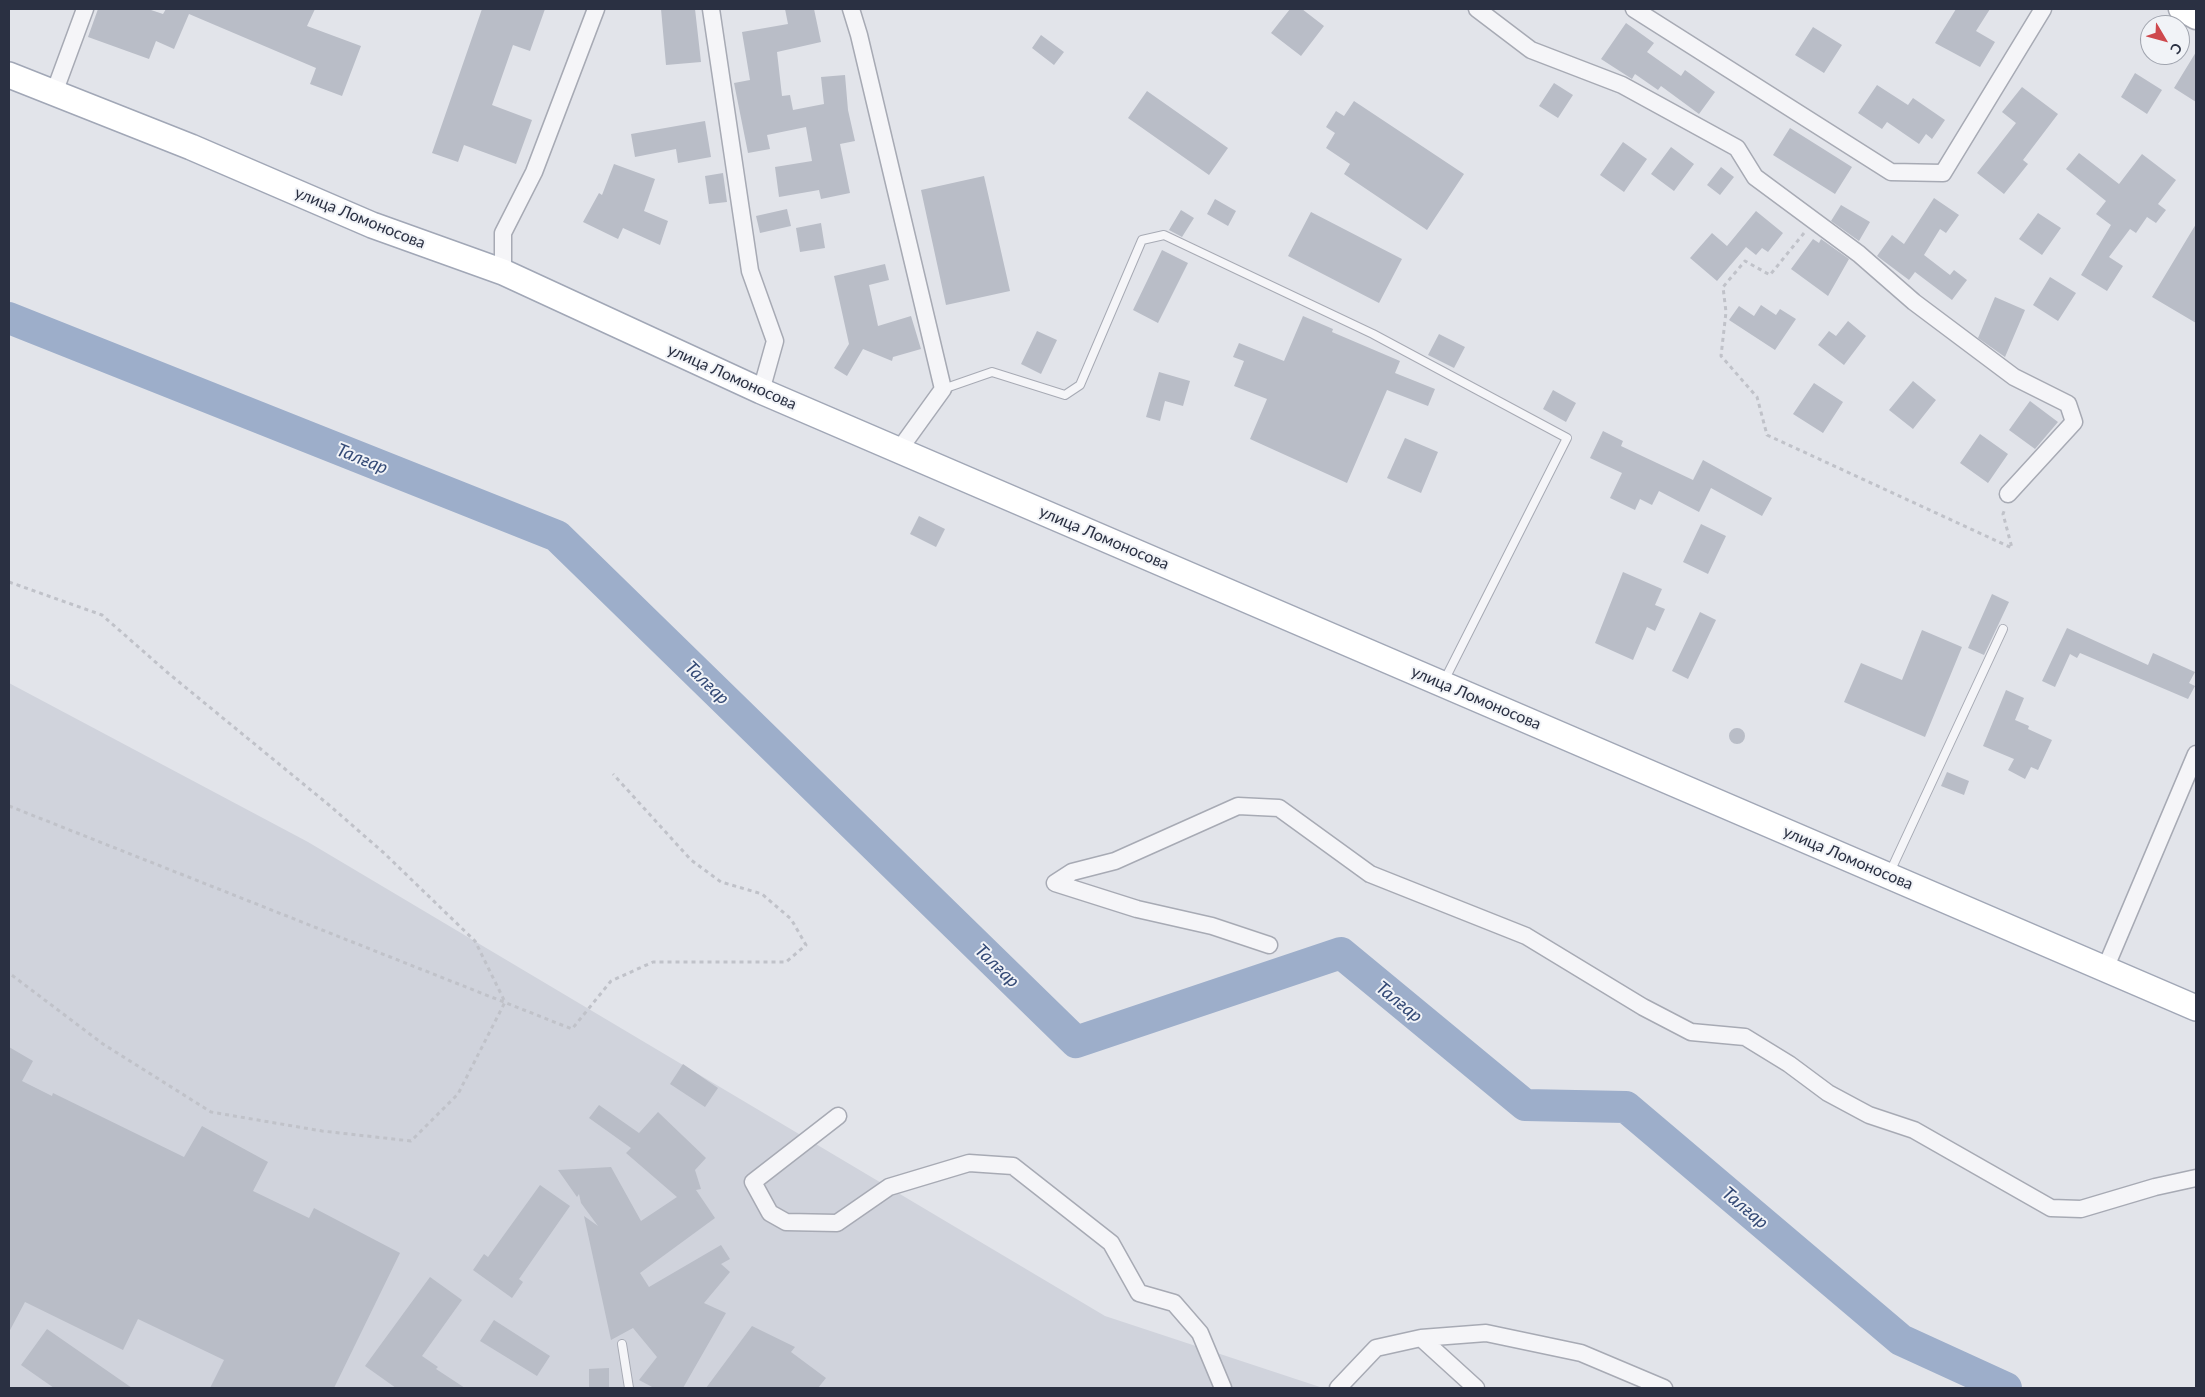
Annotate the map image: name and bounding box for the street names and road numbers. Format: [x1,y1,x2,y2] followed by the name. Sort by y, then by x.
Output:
[292,183,428,253] street label: улица Ломоносова
[665,340,799,414] street label: улица Ломоносова
[1036,502,1172,574] street label: улица Ломоносова
[1408,662,1544,734] street label: улица Ломоносова
[1780,822,1916,894] street label: улица Ломоносова

